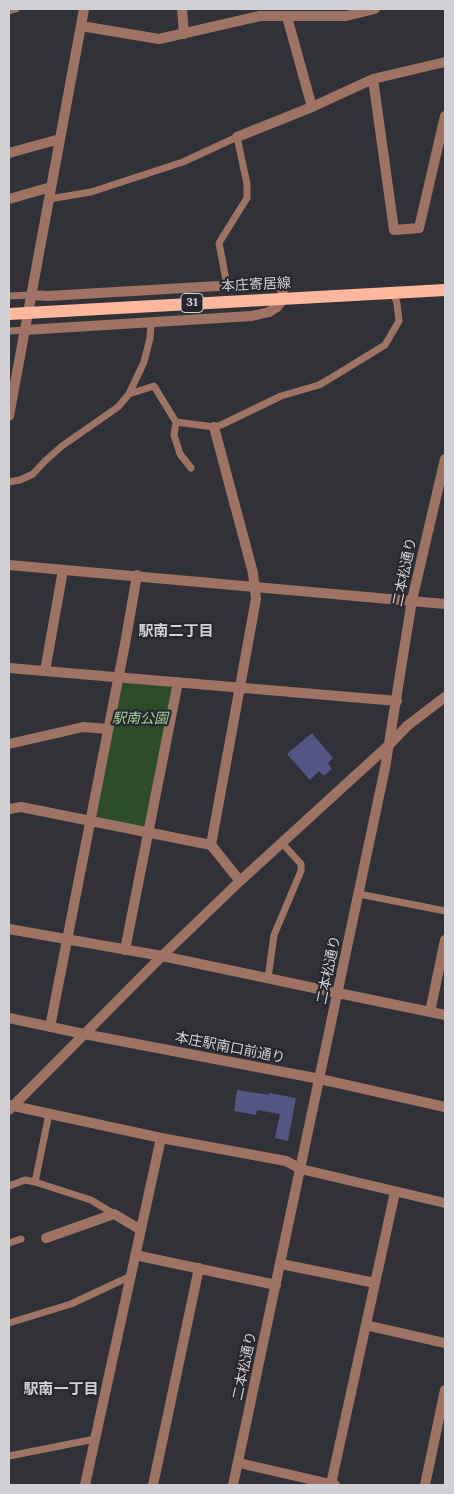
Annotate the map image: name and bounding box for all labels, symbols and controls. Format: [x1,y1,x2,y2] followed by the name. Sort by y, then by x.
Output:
[221,275,291,295] street label: 本庄寄居線
[181,294,203,312] road number: 31
[390,536,420,608] street label: 二本松通り
[139,623,213,641] district label: 駅南二丁目
[112,711,168,727] park label: 駅南公園
[314,934,344,1006] street label: 二本松通り
[173,1029,287,1067] street label: 本庄駅南口前通り
[230,1330,260,1402] street label: 二本松通り
[24,1381,98,1399] district label: 駅南一丁目

